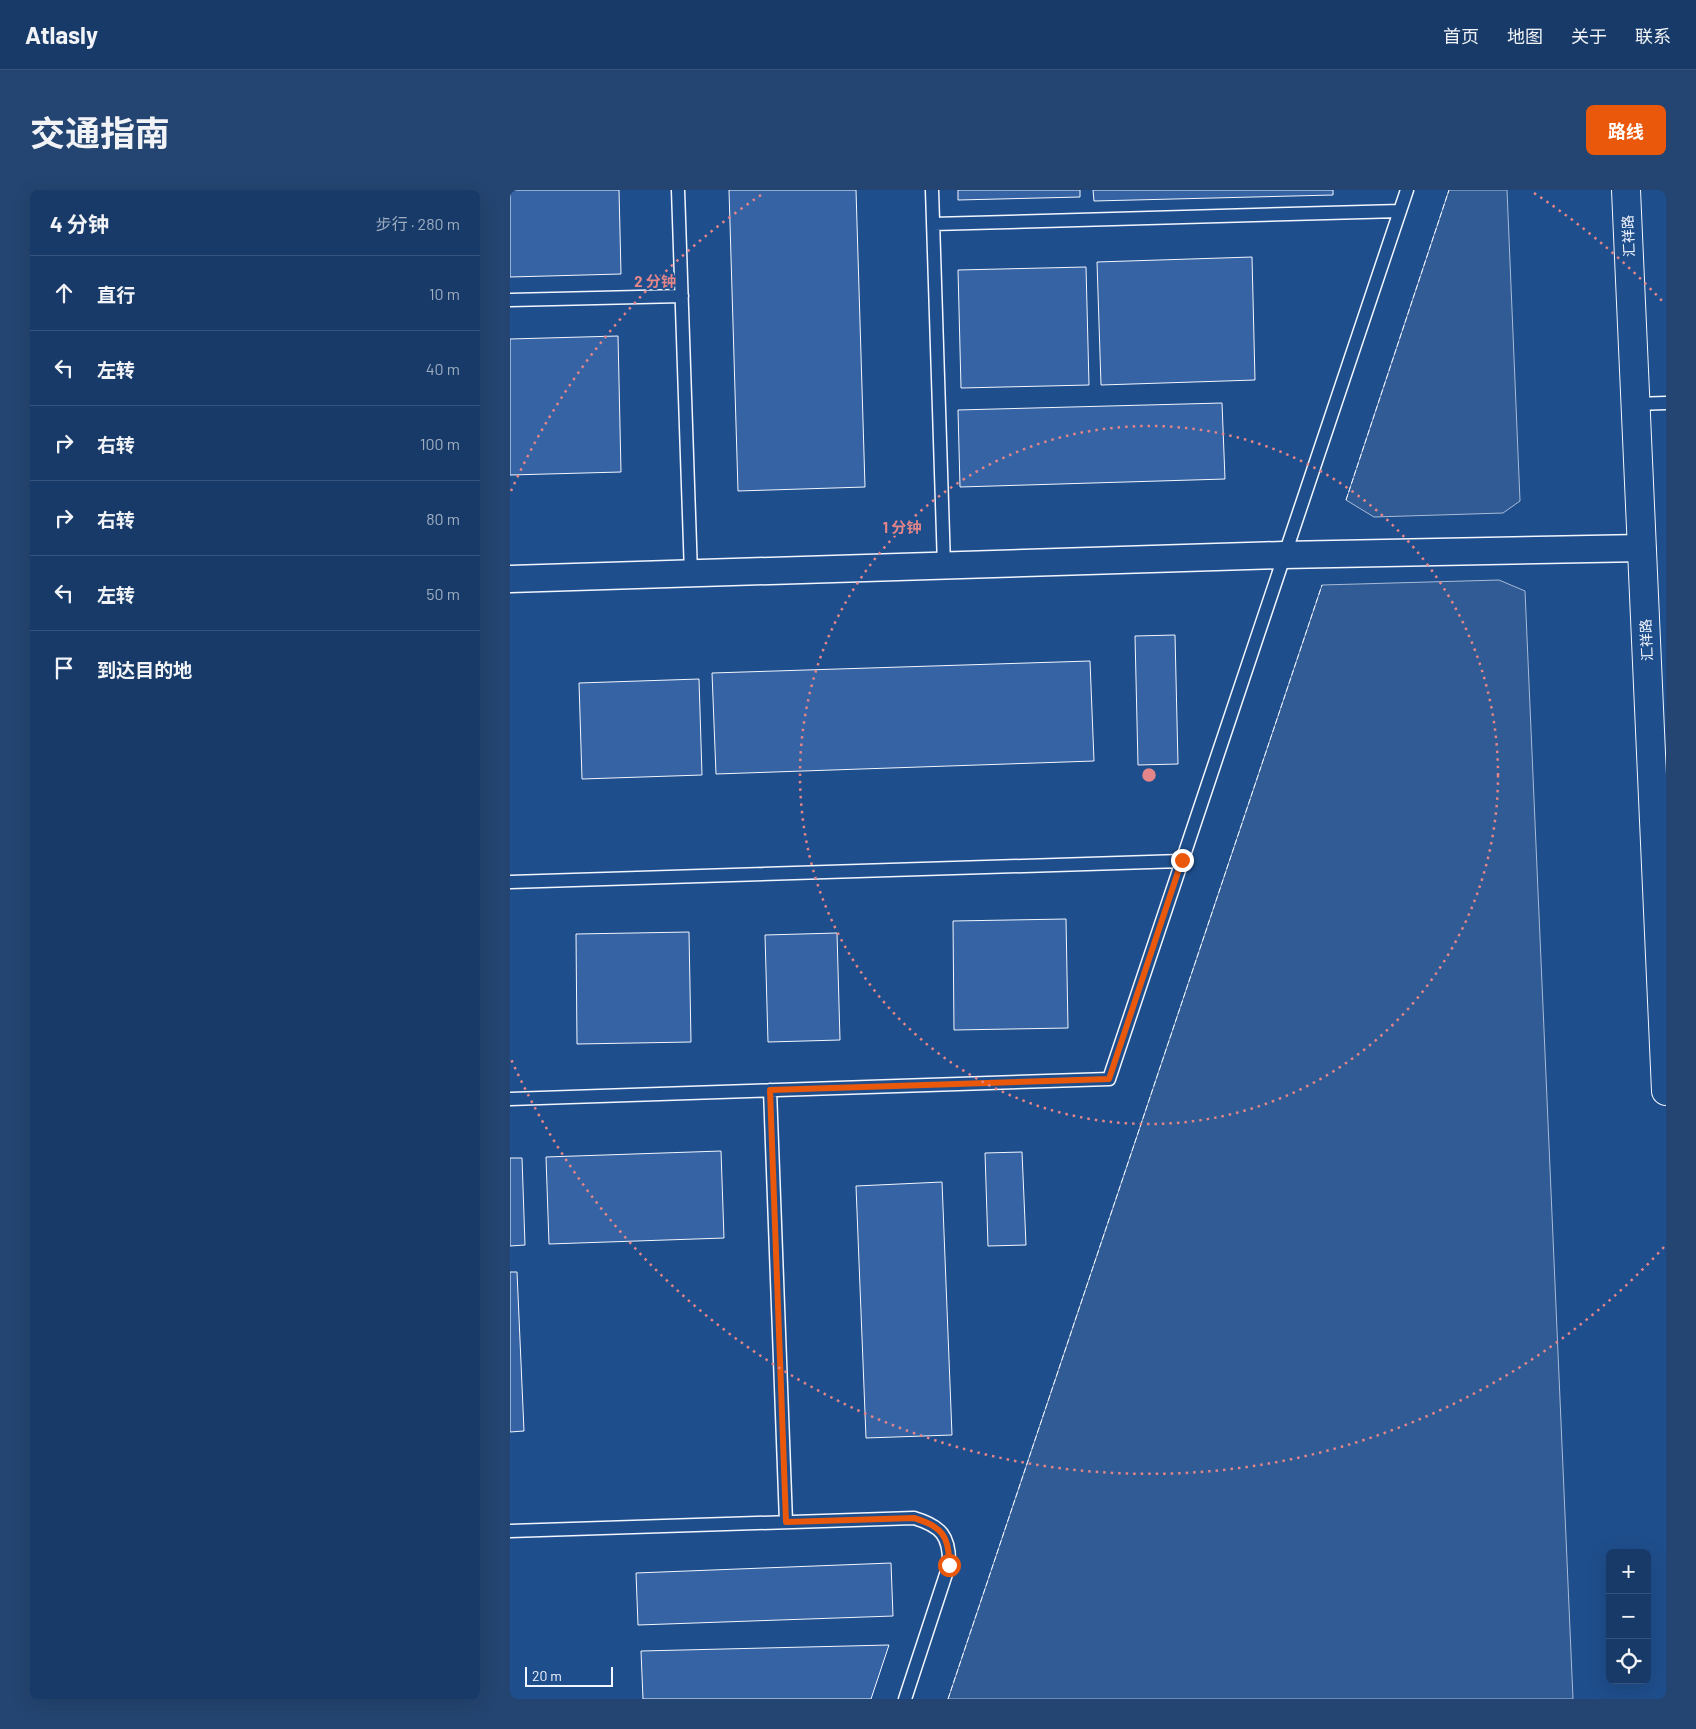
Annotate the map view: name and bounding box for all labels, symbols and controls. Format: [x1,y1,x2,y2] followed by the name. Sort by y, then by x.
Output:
[25,20,98,49] text: Atlasly
[1443,25,1479,47] text: 首页
[1507,25,1543,47] text: 地图
[1571,25,1607,47] text: 关于
[1635,25,1671,47] text: 联系
[1586,105,1666,155] button: 路线
[30,111,170,153] text: 交通指南
[50,211,109,236] text: 4 分钟
[376,214,460,233] text: 步行 · 280 m
[1618,215,1638,257] street label: 汇祥路
[634,272,676,290] text: 2 分钟
[50,279,78,307] icon: ahead
[97,283,135,306] text: 直行
[429,284,460,303] text: 10 m
[50,354,78,382] icon: left
[97,358,135,381] text: 左转
[426,359,460,378] text: 40 m
[50,429,78,457] icon: right
[97,433,135,456] text: 右转
[420,434,460,453] text: 100 m
[50,504,78,532] icon: right
[97,508,135,531] text: 右转
[426,509,460,528] text: 80 m
[883,518,921,536] text: 1 分钟
[50,579,78,607] icon: left
[97,583,135,606] text: 左转
[426,584,460,603] text: 50 m
[1636,619,1656,661] street label: 汇祥路
[50,654,78,682] icon: arrive
[97,658,192,681] text: 到达目的地
[1140,766,1158,784] centre of rings
[1171,849,1194,872] route end
[1606,1549,1651,1684] map controls
[1606,1549,1651,1594] button: +
[938,1554,961,1577] route start
[1606,1594,1651,1639] button: −
[1606,1639,1651,1684] button: locate
[525,1664,612,1687] scale bar
[532,1667,562,1684] text: 20 m

